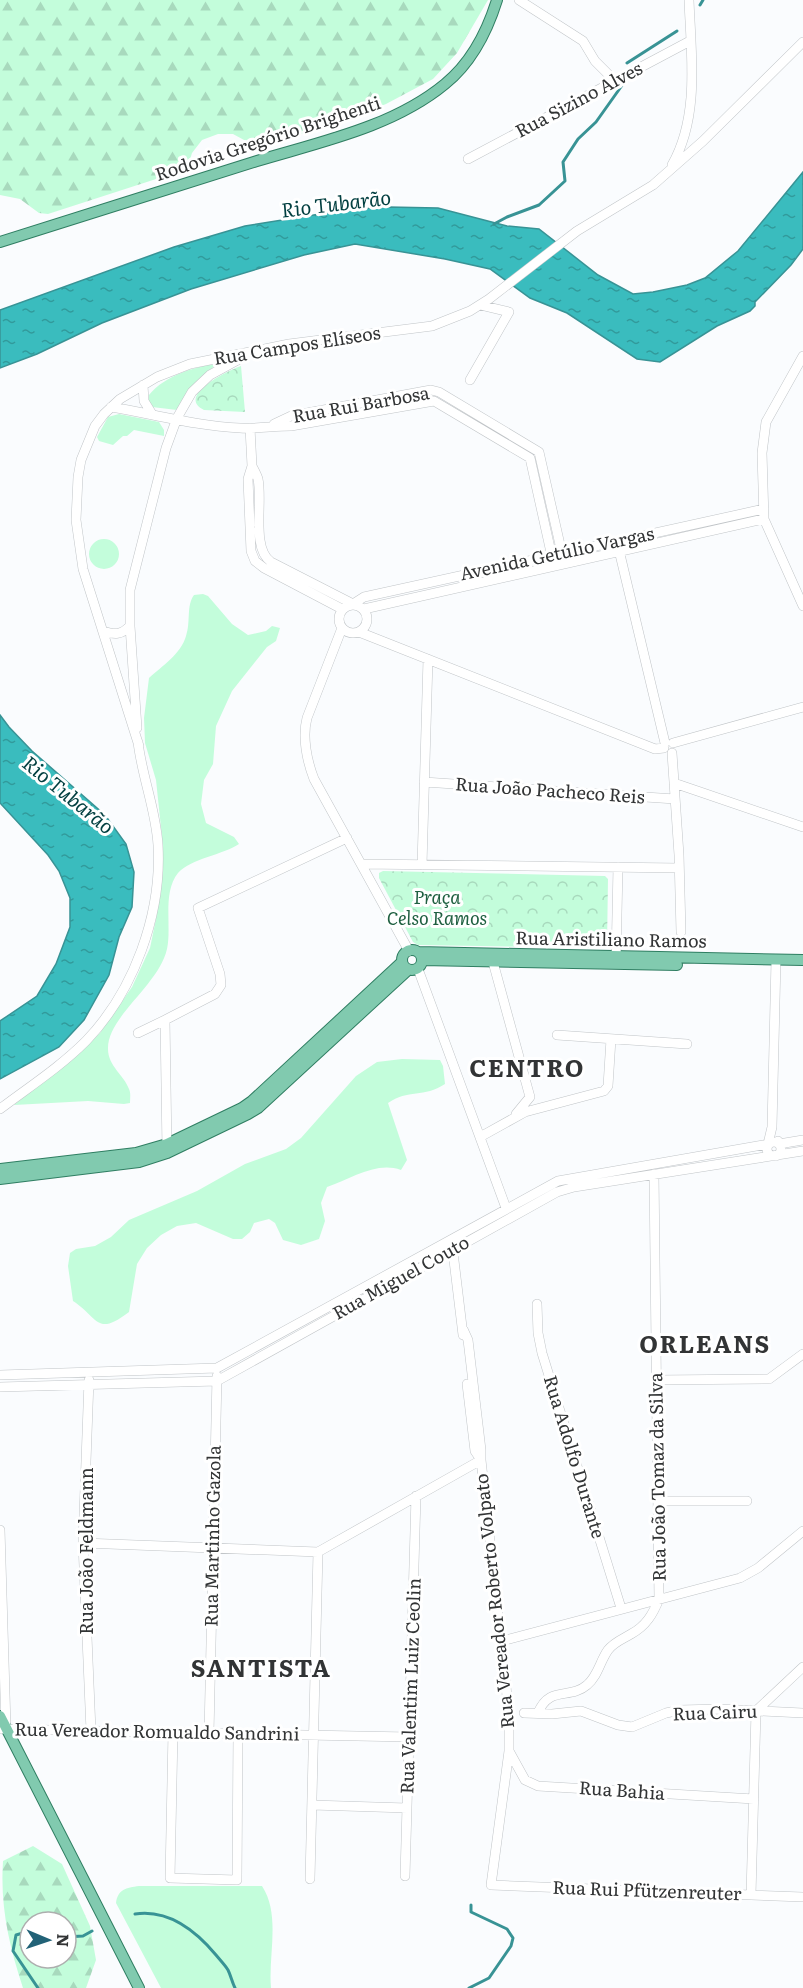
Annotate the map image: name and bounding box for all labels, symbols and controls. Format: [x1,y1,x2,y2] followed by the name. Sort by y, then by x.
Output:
[510,54,647,144] street label: Rua Sizino Alves
[151,88,384,187] street label: Rodovia Gregório Brighenti
[279,180,392,224] water label: Rio Tubarão
[211,318,382,371] street label: Rua Campos Elíseos
[290,378,432,429] street label: Rua Rui Barbosa
[457,519,656,586] street label: Avenida Getúlio Vargas
[17,747,122,840] water label: Rio Tubarão
[454,769,646,810] street label: Rua João Pacheco Reis
[387,883,487,931] park label: Praça Celso Ramos
[515,923,707,954] street label: Rua Aristiliano Ramos
[469,1049,585,1084] district label: CENTRO
[327,1228,474,1325] street label: Rua Miguel Couto
[639,1325,771,1360] district label: ORLEANS
[538,1372,613,1541] street label: Rua Adolfo Durante
[641,1372,672,1582] street label: Rua João Tomaz da Silva
[196,1445,227,1627] street label: Rua Martinho Gazola
[72,1467,99,1635] street label: Rua João Feldmann
[467,1472,520,1730] street label: Rua Vereador Roberto Volpato
[392,1577,427,1795] street label: Rua Valentim Luiz Ceolin
[191,1649,331,1684] district label: SANTISTA
[672,1697,758,1726] street label: Rua Cairu
[14,1715,300,1746] street label: Rua Vereador Romualdo Sandrini
[578,1773,666,1806] street label: Rua Bahia
[552,1873,743,1906] street label: Rua Rui Pfützenreuter
[18,1910,78,1970] north arrow
[52,1933,76,1948] text: N

